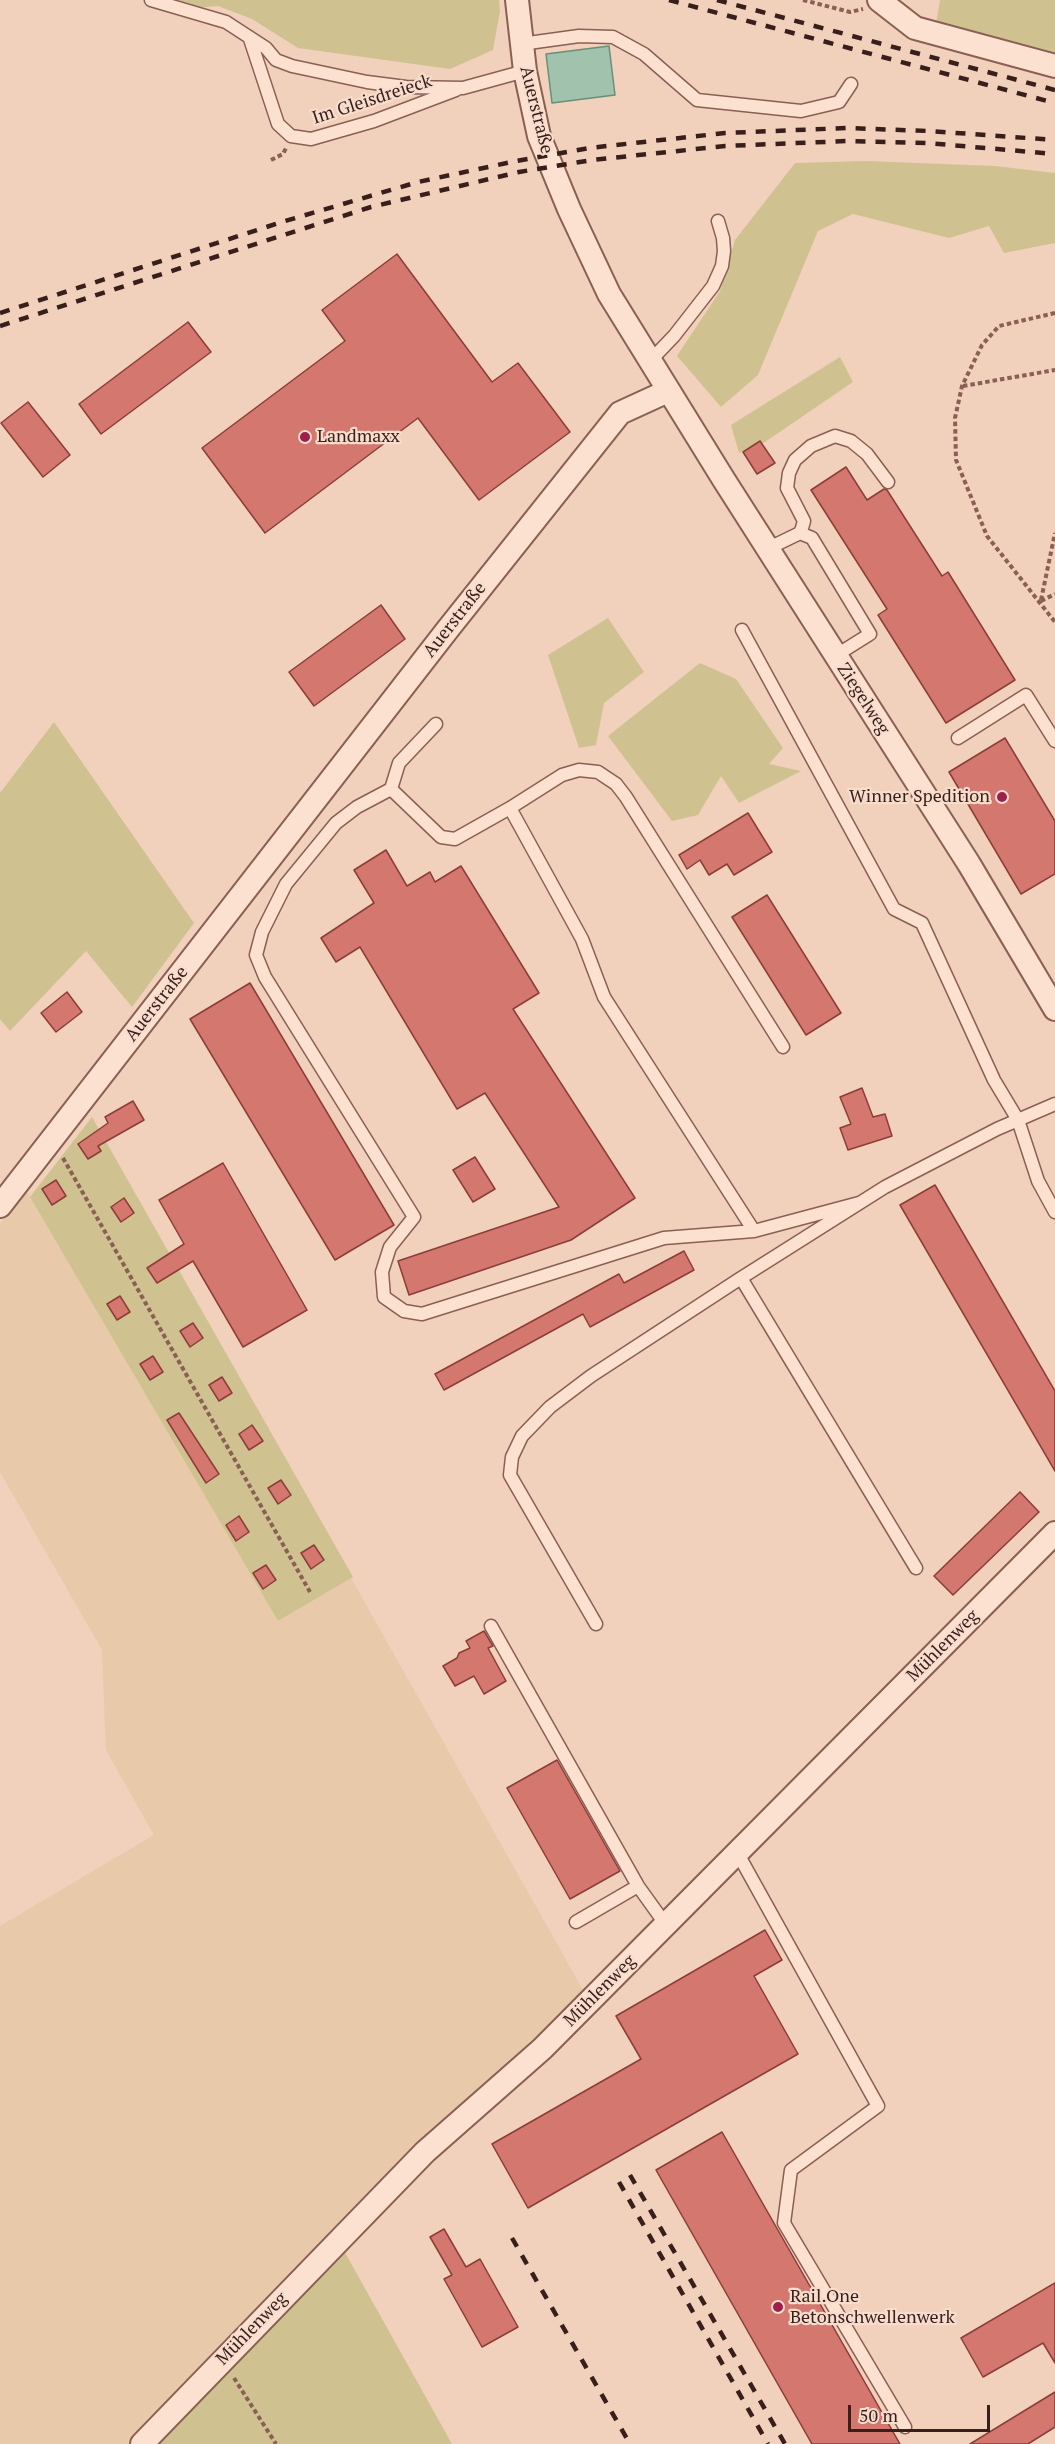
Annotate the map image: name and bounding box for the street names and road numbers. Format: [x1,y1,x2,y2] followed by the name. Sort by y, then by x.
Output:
[515,64,557,156] street label: Auerstraße
[309,71,435,129] street label: Im Gleisdreieck
[419,578,491,662] street label: Auerstraße
[832,659,894,739] street label: Ziegelweg
[121,962,193,1046] street label: Auerstraße
[902,1605,984,1687] street label: Mühlenweg
[559,1950,641,2032] street label: Mühlenweg
[212,2288,292,2370] street label: Mühlenweg

